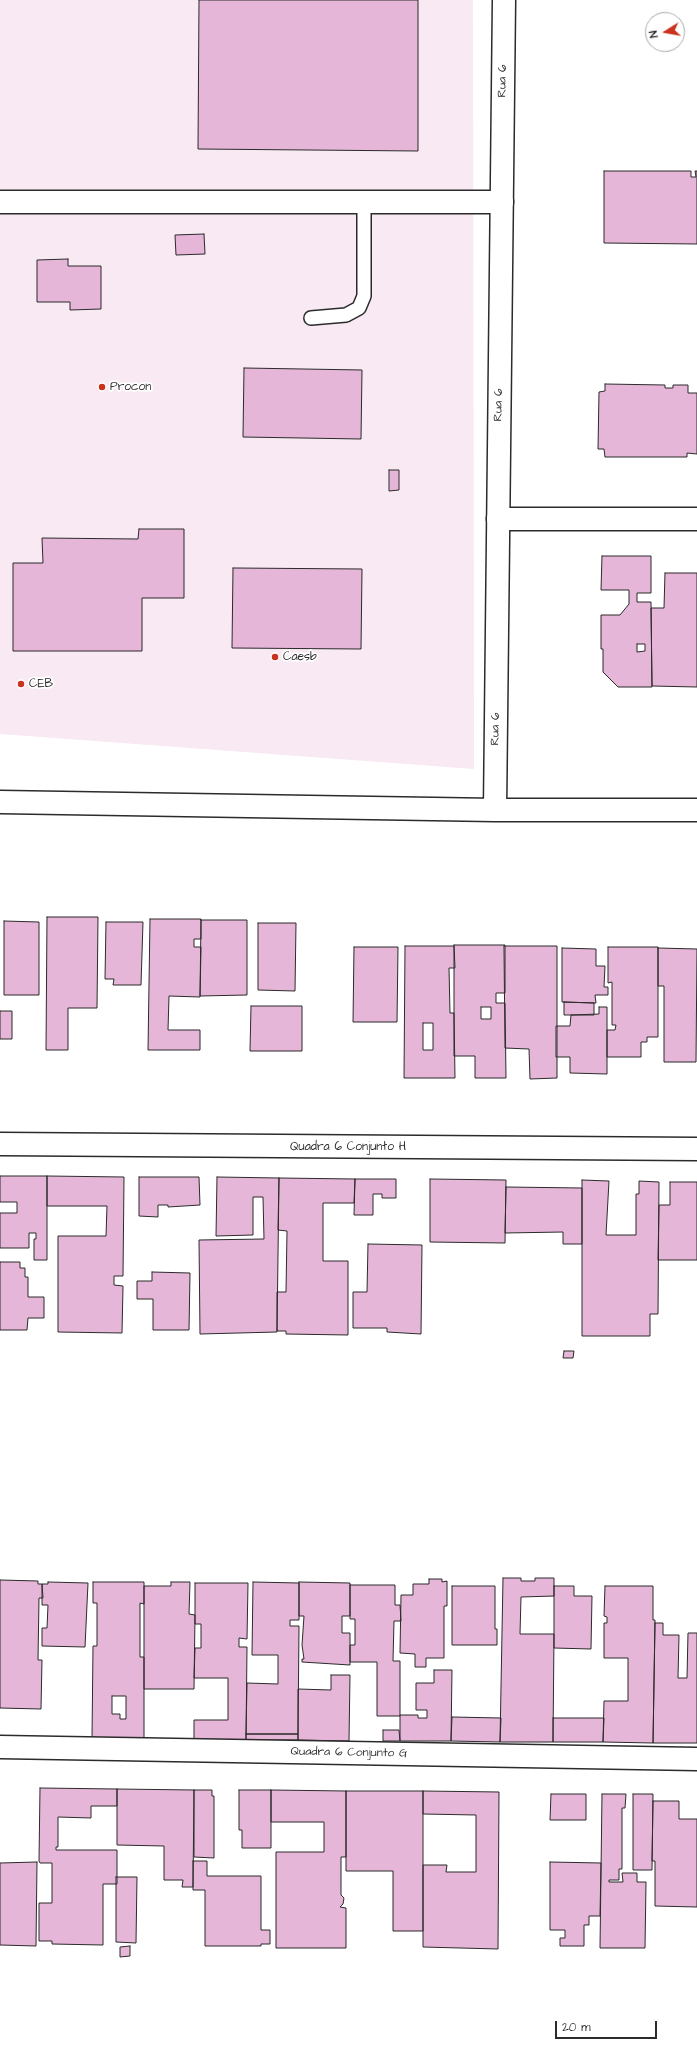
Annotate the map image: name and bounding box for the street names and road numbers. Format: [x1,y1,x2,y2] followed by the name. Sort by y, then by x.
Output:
[496,64,510,98] street label: Rua 6
[492,388,506,422] street label: Rua 6
[489,712,503,746] street label: Rua 6
[290,1140,406,1154] street label: Quadra 6 Conjunto H
[290,1745,408,1761] street label: Quadra 6 Conjunto G

